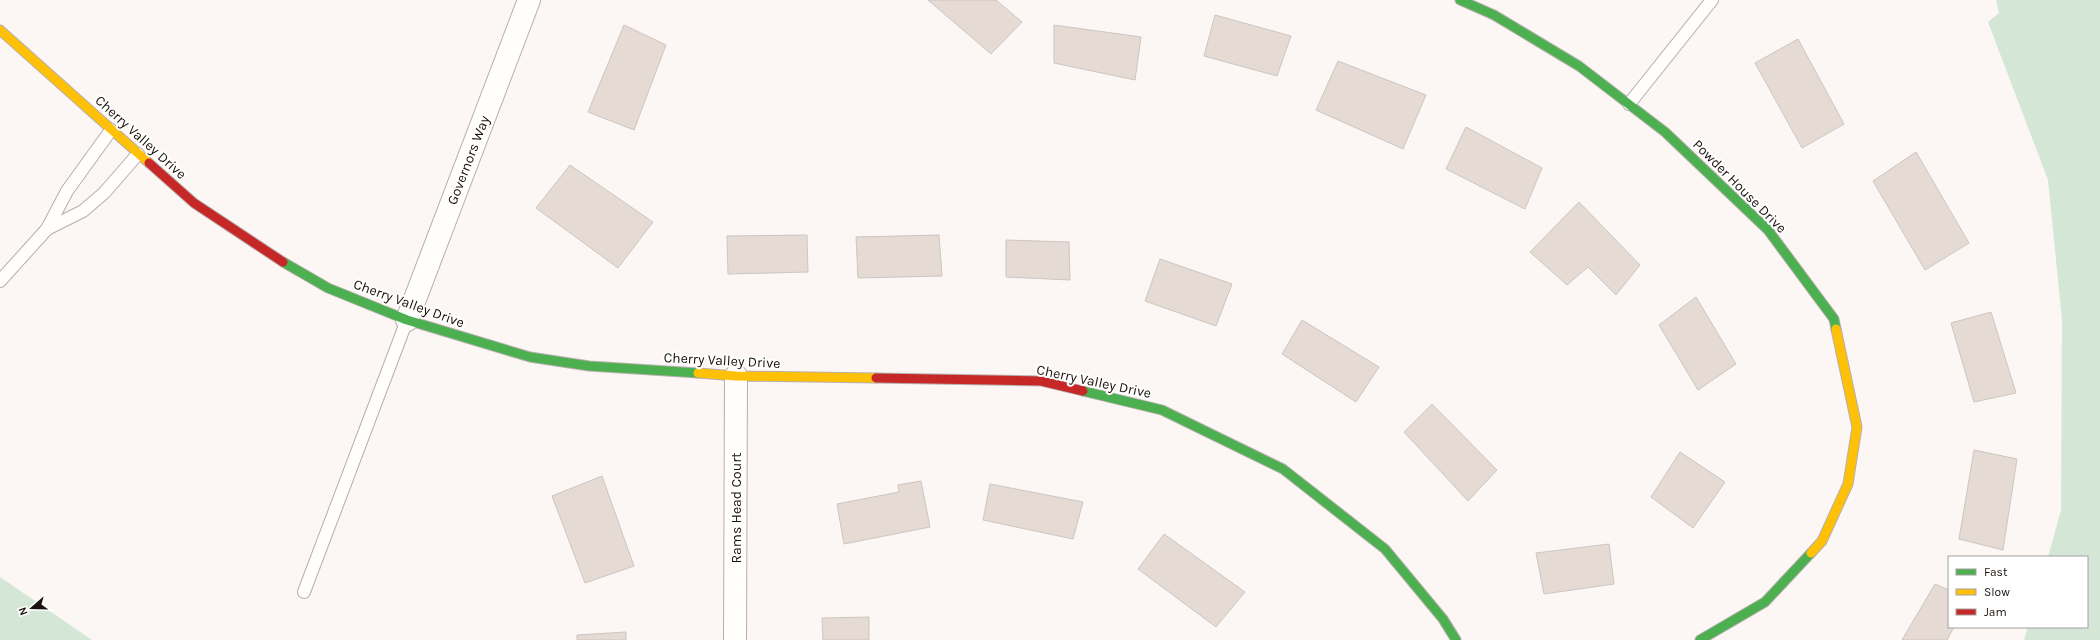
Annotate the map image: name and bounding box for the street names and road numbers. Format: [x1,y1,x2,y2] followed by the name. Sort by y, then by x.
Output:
[92,92,190,183] street label: Cherry Valley Drive
[444,113,493,207] street label: Governors Way
[1689,136,1790,237] street label: Powder House Drive
[351,275,467,331] street label: Cherry Valley Drive
[663,349,781,372] street label: Cherry Valley Drive
[1035,361,1153,402] street label: Cherry Valley Drive
[728,453,745,563] street label: Rams Head Court

